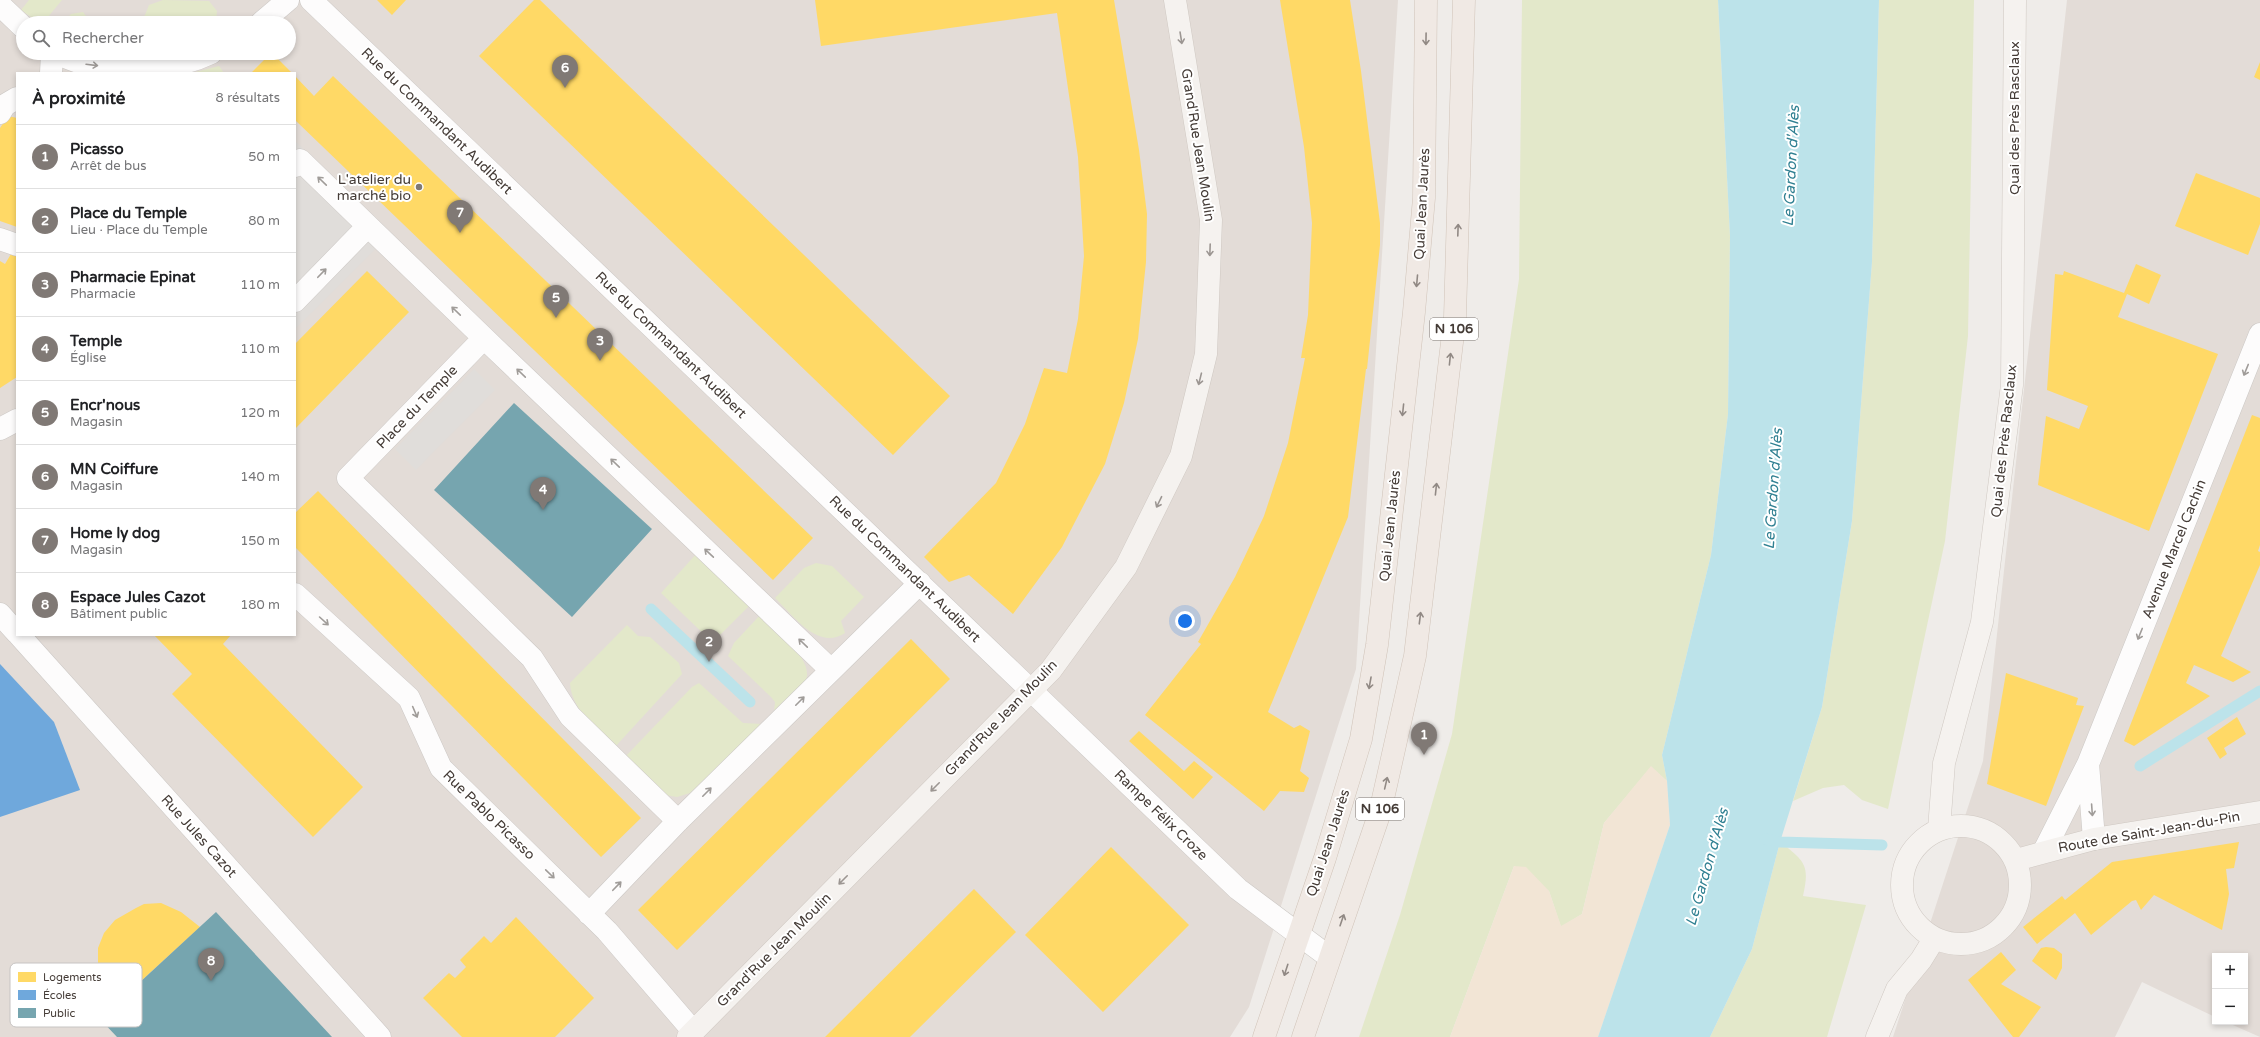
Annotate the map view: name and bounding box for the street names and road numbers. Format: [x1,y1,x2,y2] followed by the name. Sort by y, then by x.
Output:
[2006,41,2023,195] street label: Quai des Près Rasclaux
[358,44,517,198] street label: Rue du Commandant Audibert
[1178,67,1218,223] street label: Grand'Rue Jean Moulin
[1411,147,1433,260] street label: Quai Jean Jaurès
[592,268,751,422] street label: Rue du Commandant Audibert
[1430,318,1478,340] road number: N 106
[373,362,461,452] street label: Place du Temple
[1988,364,2020,518] street label: Quai des Près Rasclaux
[1376,469,1404,583] street label: Quai Jean Jaurès
[2138,477,2210,621] street label: Avenue Marcel Cachin
[826,492,985,646] street label: Rue du Commandant Audibert
[941,656,1061,780] street label: Grand'Rue Jean Moulin
[1111,766,1211,864] street label: Rampe Félix Croze
[439,767,539,863] street label: Rue Pablo Picasso
[1303,787,1353,899] street label: Quai Jean Jaurès
[157,791,241,881] street label: Rue Jules Cazot
[1356,798,1404,820] road number: N 106
[2057,808,2241,856] street label: Route de Saint-Jean-du-Pin
[713,889,835,1011] street label: Grand'Rue Jean Moulin

